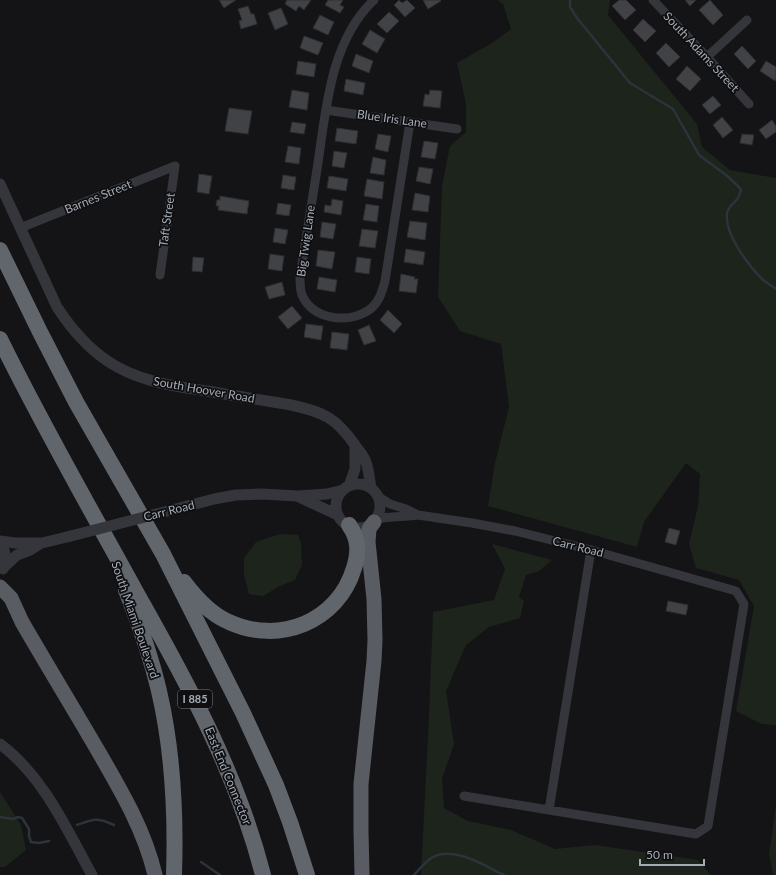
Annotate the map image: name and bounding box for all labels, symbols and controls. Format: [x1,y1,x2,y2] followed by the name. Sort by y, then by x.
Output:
[660,8,743,95] street label: South Adams Street
[356,106,428,131] street label: Blue Iris Lane
[62,176,134,217] street label: Barnes Street
[155,191,178,248] street label: Taft Street
[293,204,318,278] street label: Big Twig Lane
[152,373,256,406] street label: South Hoover Road
[142,497,196,524] street label: Carr Road
[551,533,605,560] street label: Carr Road
[108,559,163,680] street label: South Miami Boulevard
[178,690,212,708] road number: I 885
[202,725,255,828] street label: East End Connector
[640,841,704,867] scale bar
[646,847,673,862] text: 50 m

